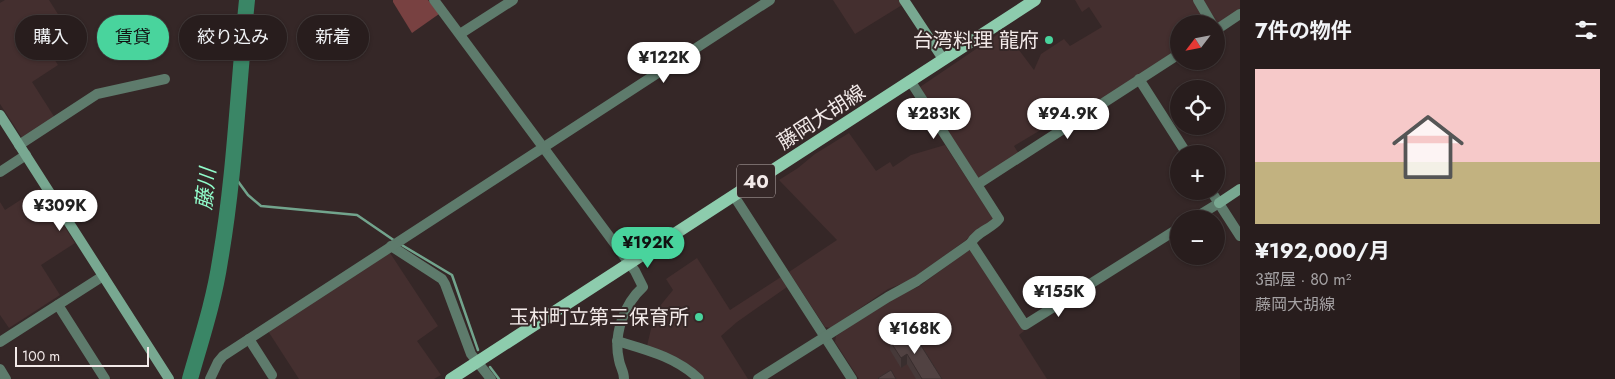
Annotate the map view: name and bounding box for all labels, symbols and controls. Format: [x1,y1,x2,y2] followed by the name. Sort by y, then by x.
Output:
[15,15,87,60] chip: 購入
[97,15,169,60] chip: 賃貸
[179,15,287,60] chip: 絞り込み
[297,15,369,60] chip: 新着
[1170,15,1225,70] north arrow
[1170,15,1225,265] map controls
[1255,16,1352,46] text: 7件の物件
[1572,16,1600,44] icon: filters
[913,26,1039,55] place label: 台湾料理 龍府
[1043,34,1055,46] marker: 台湾料理 龍府
[629,42,699,84] pin: ¥122K
[638,46,690,69] text: ¥122K
[771,78,871,157] street label: 藤岡大胡線
[1170,80,1225,135] button: locate
[899,98,969,140] pin: ¥283K
[1027,98,1109,140] pin: ¥94.9K
[908,102,960,125] text: ¥283K
[1038,102,1098,125] text: ¥94.9K
[1383,102,1473,192] icon: home
[1170,145,1225,200] button: +
[189,165,223,211] water label: 藤川
[737,165,775,198] road number: 40
[25,190,95,232] pin: ¥309K
[33,194,87,217] text: ¥309K
[1170,210,1225,265] button: −
[613,226,683,269] pin: ¥192K
[622,231,674,254] text: ¥192K
[1255,236,1390,266] text: ¥192,000/月
[1255,268,1351,291] text: 3部屋 · 80 m²
[1024,276,1094,318] pin: ¥155K
[1034,280,1084,303] text: ¥155K
[1255,293,1335,316] text: 藤岡大胡線
[509,303,689,332] place label: 玉村町立第三保育所
[693,311,705,323] marker: 玉村町立第三保育所
[880,312,950,355] pin: ¥168K
[890,317,940,340] text: ¥168K
[15,344,149,367] scale bar
[22,346,60,366] text: 100 m

